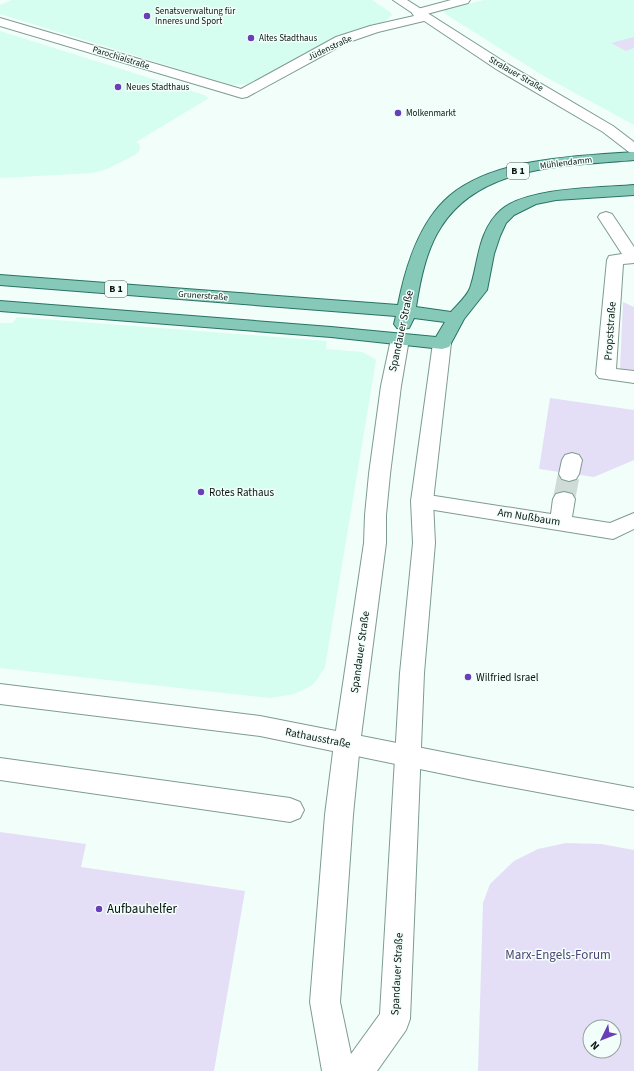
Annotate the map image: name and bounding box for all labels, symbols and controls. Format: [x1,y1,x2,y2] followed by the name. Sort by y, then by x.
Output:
[155,5,236,28] place label: Senatsverwaltung für Inneres und Sport
[142,11,152,21] marker: Senatsverwaltung für Inneres und Sport
[259,32,317,45] place label: Altes Stadthaus
[306,32,355,64] street label: Jüdenstraße
[246,33,256,43] marker: Altes Stadthaus
[91,43,152,73] street label: Parochialstraße
[486,53,546,95] street label: Stralauer Straße
[126,81,190,94] place label: Neues Stadthaus
[113,82,123,92] marker: Neues Stadthaus
[406,107,456,120] place label: Molkenmarkt
[393,108,403,118] marker: Molkenmarkt
[539,153,593,173] street label: Mühlendamm
[507,163,529,179] road number: B 1
[105,281,127,297] road number: B 1
[178,288,229,304] street label: Grunerstraße
[385,288,417,373] street label: Spandauer Straße
[600,301,620,361] street label: Propststraße
[209,485,275,500] place label: Rotes Rathaus
[196,487,206,497] marker: Rotes Rathaus
[497,505,561,529] street label: Am Nußbaum
[347,609,373,694] street label: Spandauer Straße
[476,670,539,685] place label: Wilfried Israel
[463,672,473,682] marker: Wilfried Israel
[284,724,353,752] street label: Rathausstraße
[107,900,177,918] place label: Aufbauhelfer
[94,904,104,914] marker: Aufbauhelfer
[387,932,407,1016] street label: Spandauer Straße
[505,946,611,964] park label: Marx-Engels-Forum
[582,1019,622,1059] north arrow
[587,1038,603,1053] text: N

